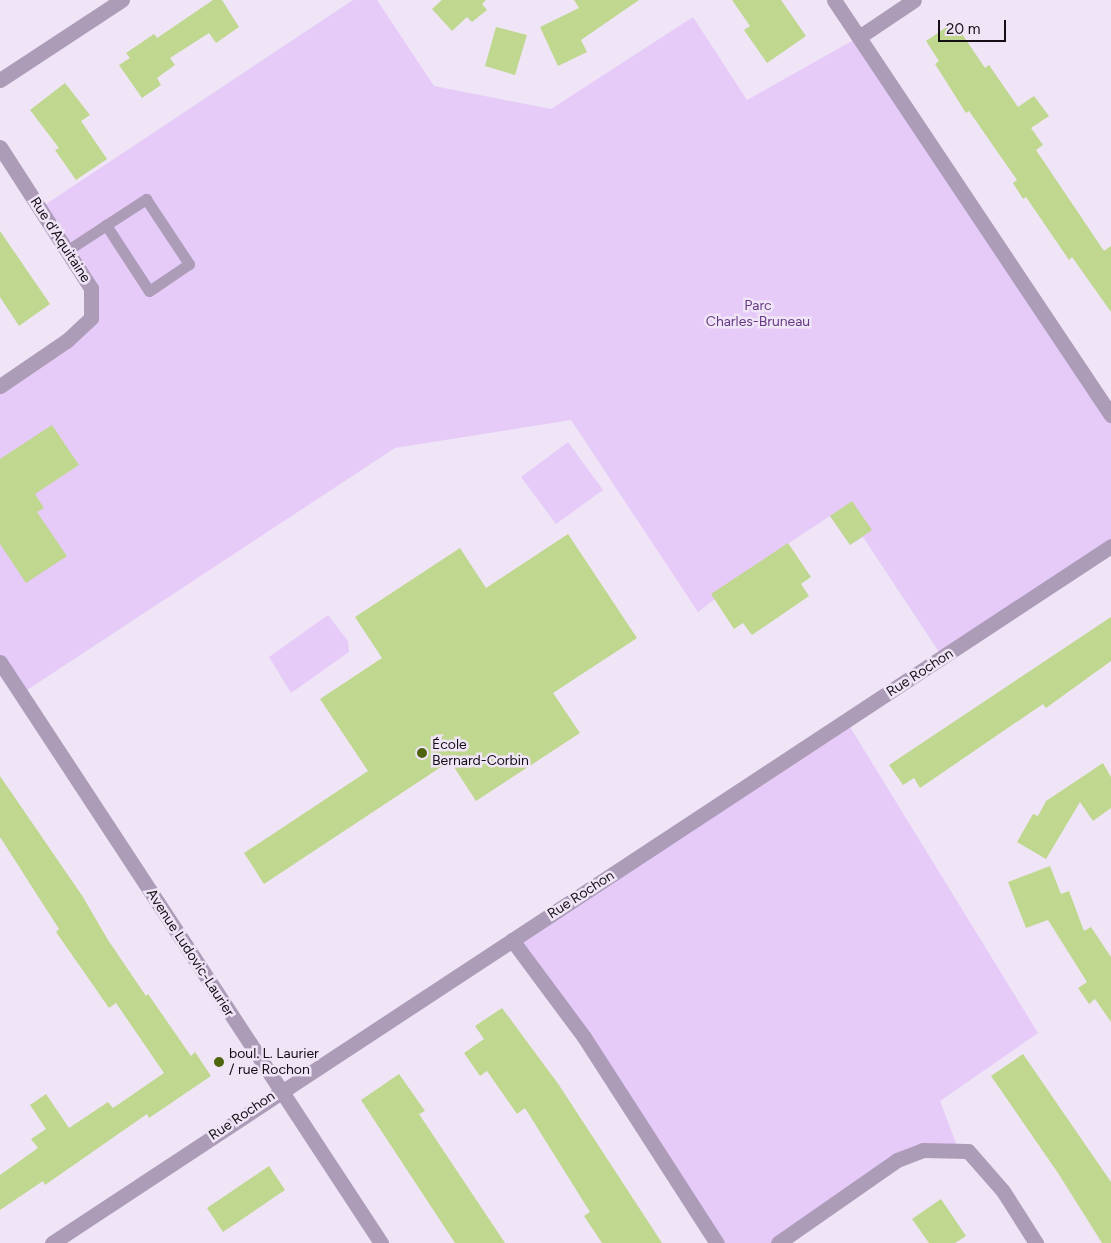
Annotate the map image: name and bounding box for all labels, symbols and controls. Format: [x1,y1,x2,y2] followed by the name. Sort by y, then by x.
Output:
[941,10,1008,42] scale bar
[946,20,980,38] text: 20 m
[26,194,94,286] street label: Rue d'Aquitaine
[706,298,810,331] park label: Parc Charles-Bruneau
[884,645,956,701] street label: Rue Rochon
[432,737,529,770] place label: École Bernard-Corbin
[416,747,428,759] marker: École Bernard-Corbin
[545,867,617,923] street label: Rue Rochon
[142,886,238,1020] street label: Avenue Ludovic-Laurier
[229,1046,319,1078] place label: boul. L. Laurier / rue Rochon
[213,1056,225,1068] marker: boul. L. Laurier / rue Rochon
[206,1088,278,1144] street label: Rue Rochon

